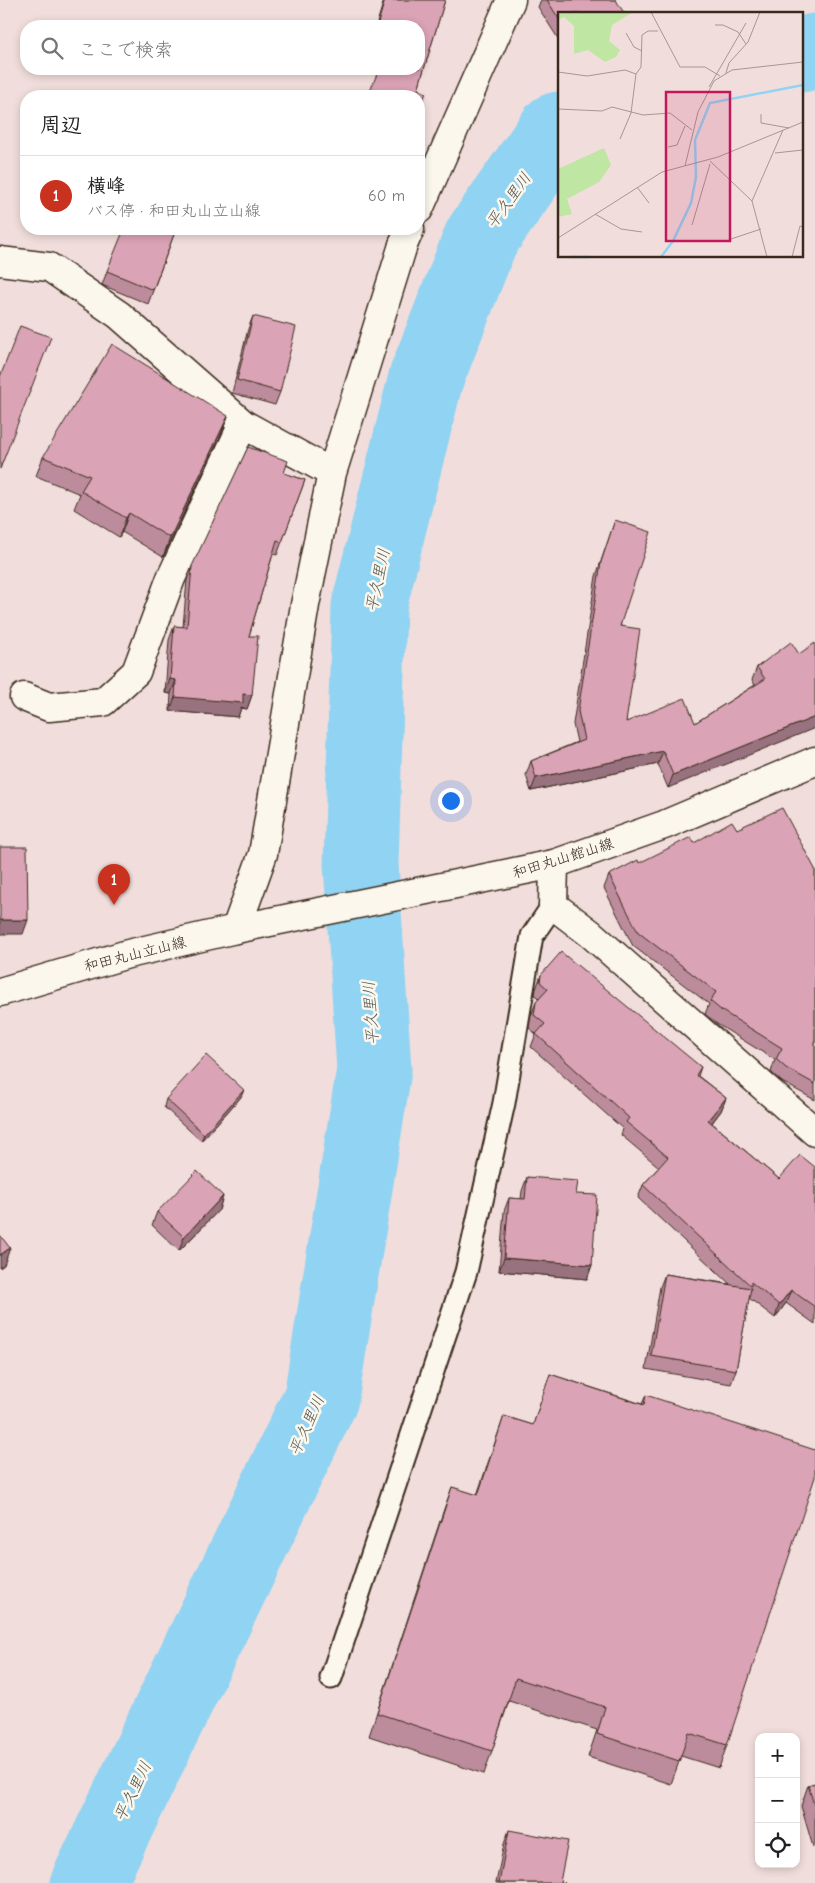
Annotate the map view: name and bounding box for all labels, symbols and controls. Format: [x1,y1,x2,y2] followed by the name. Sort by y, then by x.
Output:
[558,12,802,258] inset map
[20,20,425,75] search box
[38,34,66,62] icon: search
[78,39,173,61] text: ここで検索
[40,113,82,137] text: 周辺
[483,169,535,232] water label: 平久里川
[87,175,125,197] text: 横峰
[53,187,59,205] text: 1
[368,187,405,205] text: 60 m
[87,202,261,220] text: バス停 · 和田丸山立山線
[363,547,393,613] water label: 平久里川
[438,788,464,814] your location
[510,834,616,882] street label: 和田丸山館山線
[98,864,130,905] pin: 1
[82,933,188,975] street label: 和田丸山立山線
[360,980,382,1045] water label: 平久里川
[286,1393,328,1458] water label: 平久里川
[755,1733,800,1868] map controls
[755,1733,800,1778] button: +
[111,1759,155,1824] water label: 平久里川
[755,1778,800,1823] button: −
[755,1823,800,1868] button: locate

